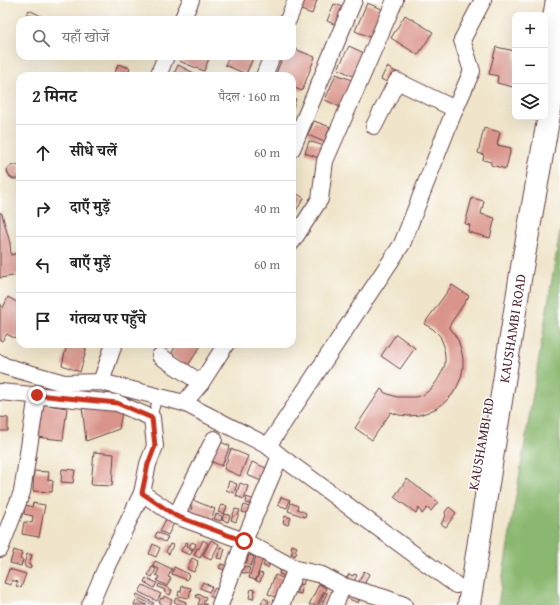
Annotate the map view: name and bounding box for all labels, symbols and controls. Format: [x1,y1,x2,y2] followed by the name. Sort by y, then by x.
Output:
[512,12,548,120] map controls
[512,12,548,48] button: +
[16,16,296,60] search box
[62,26,109,47] text: यहाँ खोजें
[30,27,52,49] icon: search
[512,48,548,84] button: −
[32,83,77,108] text: 2 मिनट
[512,84,548,120] button: layers
[219,87,280,106] text: पैदल · 160 m
[70,140,117,161] text: सीधे चलें
[32,142,54,164] icon: ahead
[254,143,280,162] text: 60 m
[70,196,110,217] text: दाएँ मुड़ें
[32,198,54,220] icon: right
[254,199,280,218] text: 40 m
[70,252,111,273] text: बाएँ मुड़ें
[32,254,54,276] icon: left
[254,255,280,274] text: 60 m
[494,272,531,384] street label: KAUSHAMBI ROAD
[70,308,146,329] text: गंतव्य पर पहुँचे
[32,310,54,332] icon: arrive
[28,386,46,404] route end
[463,396,499,492] street label: KAUSHAMBI RD
[235,532,253,550] route start

